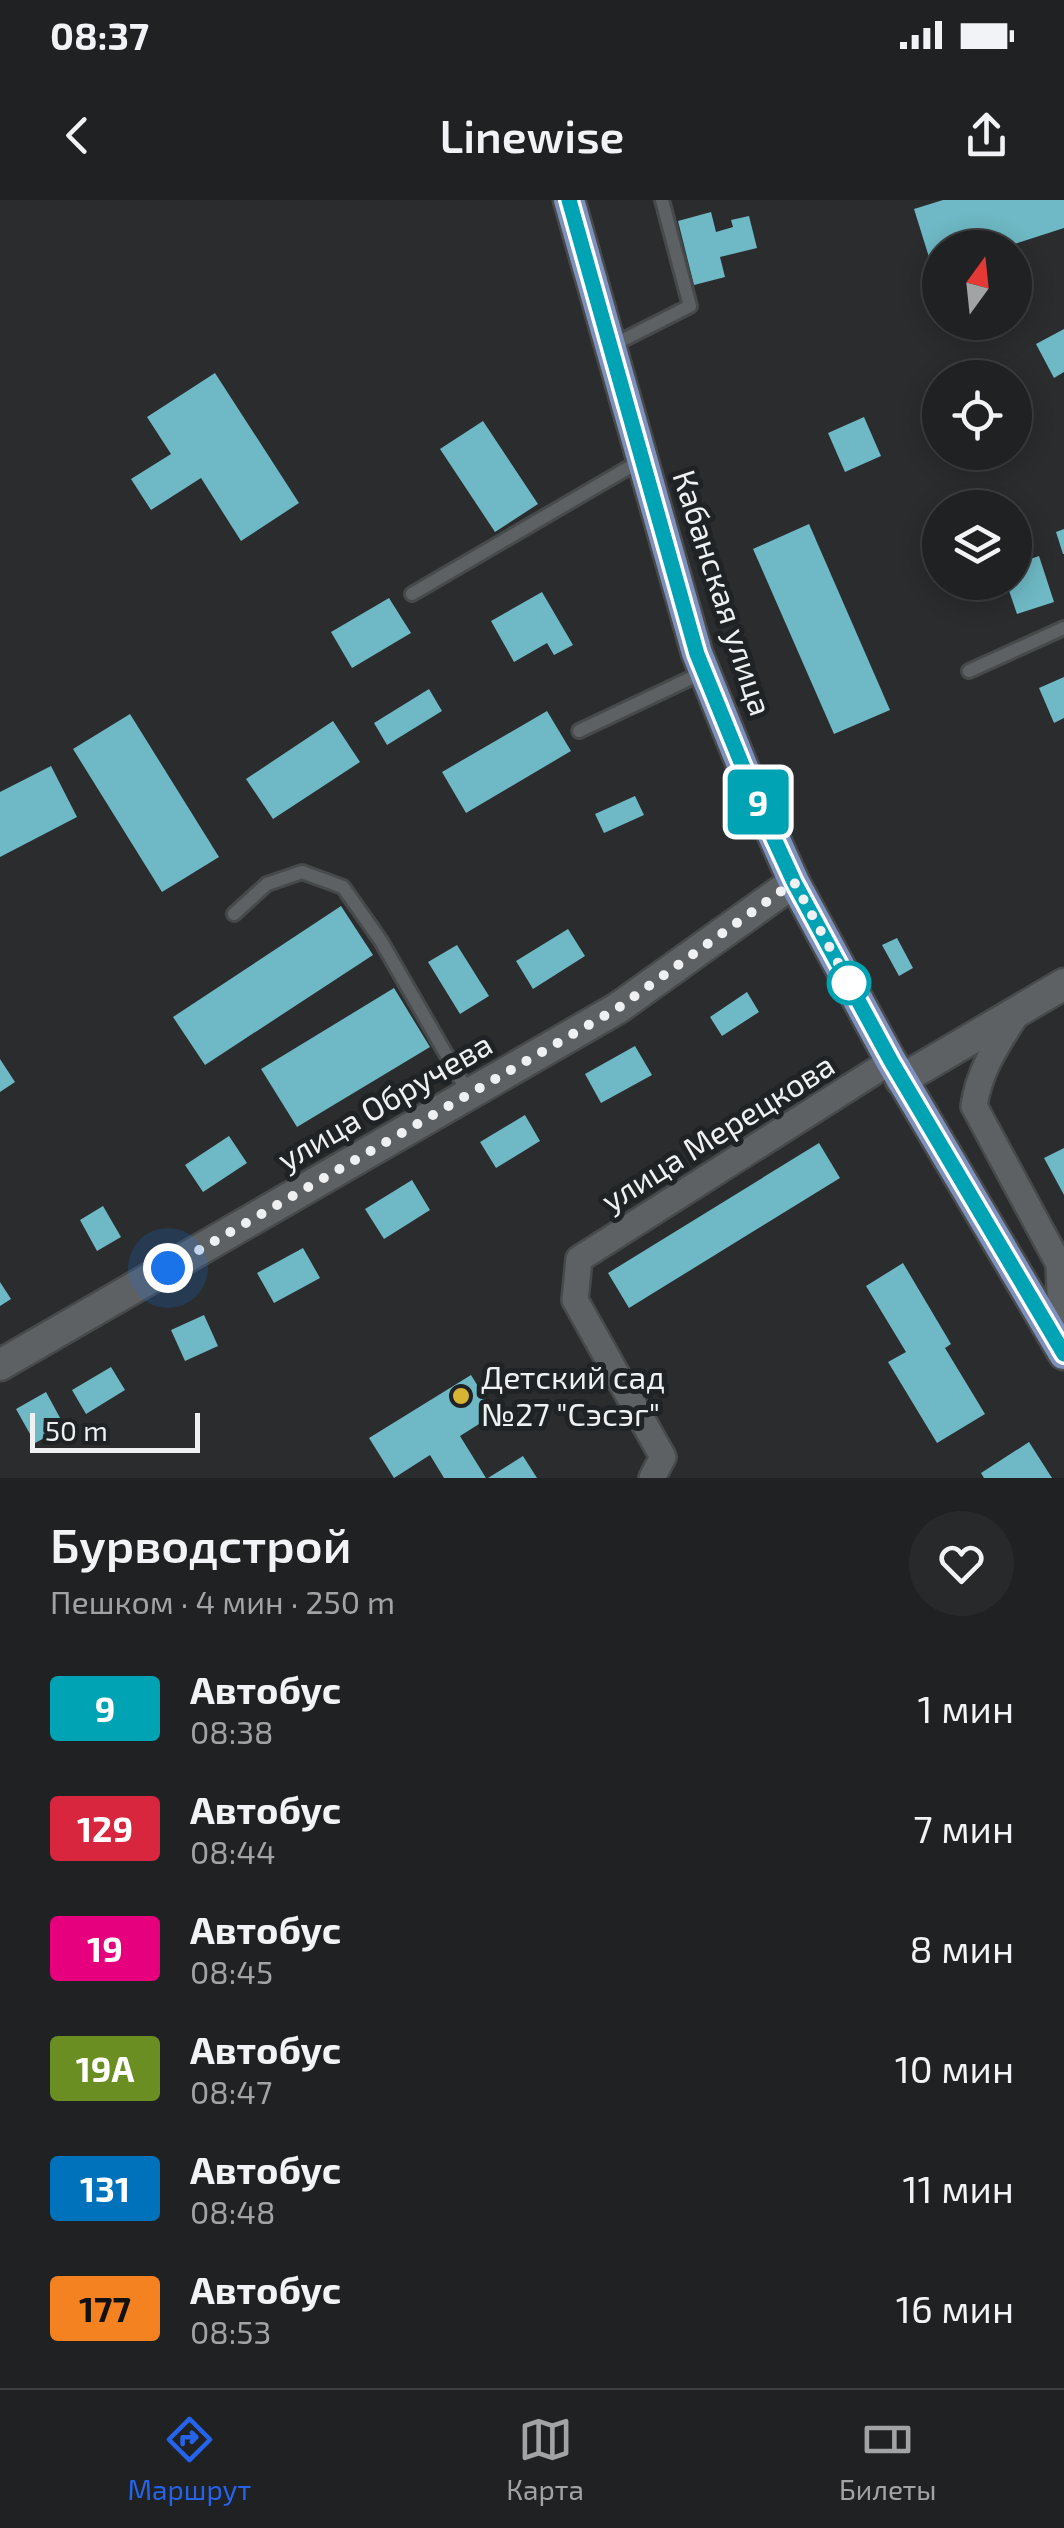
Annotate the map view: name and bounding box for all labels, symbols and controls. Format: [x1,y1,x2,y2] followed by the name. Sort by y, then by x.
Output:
[50,12,149,58] text: 08:37
[50,108,105,163] icon: back
[440,108,624,162] text: Linewise
[959,108,1014,163] icon: share
[922,230,1032,340] north arrow
[922,230,1032,600] map controls
[922,360,1032,470] button: locate
[665,465,782,720] street label: Кабанская улица
[922,490,1032,600] button: layers
[726,770,790,834] line badge: 9
[748,781,768,823] text: 9
[828,962,870,1004] unlabelled marker
[270,1023,499,1178] street label: улица Обручева
[593,1044,841,1219] street label: улица Мерецкова
[143,1243,193,1293] your location
[481,1357,665,1432] place label: Детский сад №27 "Сэсэг"
[450,1385,472,1407] marker: Детский сад №27 "Сэсэг"
[30,1408,200,1452] scale bar
[45,1413,108,1447] text: 50 m
[909,1511,1014,1616] button: heart
[50,1515,352,1573] text: Бурводстрой
[50,1582,395,1620] text: Пешком · 4 мин · 250 m
[190,1666,341,1712] text: Автобус
[918,1685,1014,1731] text: 1 мин
[95,1687,115,1729] text: 9
[190,1712,274,1750] text: 08:38
[190,1786,341,1832] text: Автобус
[913,1805,1014,1851] text: 7 мин
[77,1807,133,1849] text: 129
[190,1832,276,1870] text: 08:44
[190,1906,341,1952] text: Автобус
[910,1925,1014,1971] text: 8 мин
[87,1927,123,1969] text: 19
[190,1952,273,1990] text: 08:45
[190,2026,341,2072] text: Автобус
[895,2045,1014,2091] text: 10 мин
[76,2047,134,2089] text: 19А
[190,2072,272,2110] text: 08:47
[190,2146,341,2192] text: Автобус
[902,2165,1014,2211] text: 11 мин
[80,2167,130,2209] text: 131
[190,2192,275,2230] text: 08:48
[190,2266,341,2312] text: Автобус
[896,2285,1014,2331] text: 16 мин
[79,2287,131,2329] text: 177
[190,2312,271,2350] text: 08:53
[128,2412,251,2506] tab: Маршрут
[506,2412,584,2506] tab: Карта
[839,2412,936,2506] tab: Билеты

